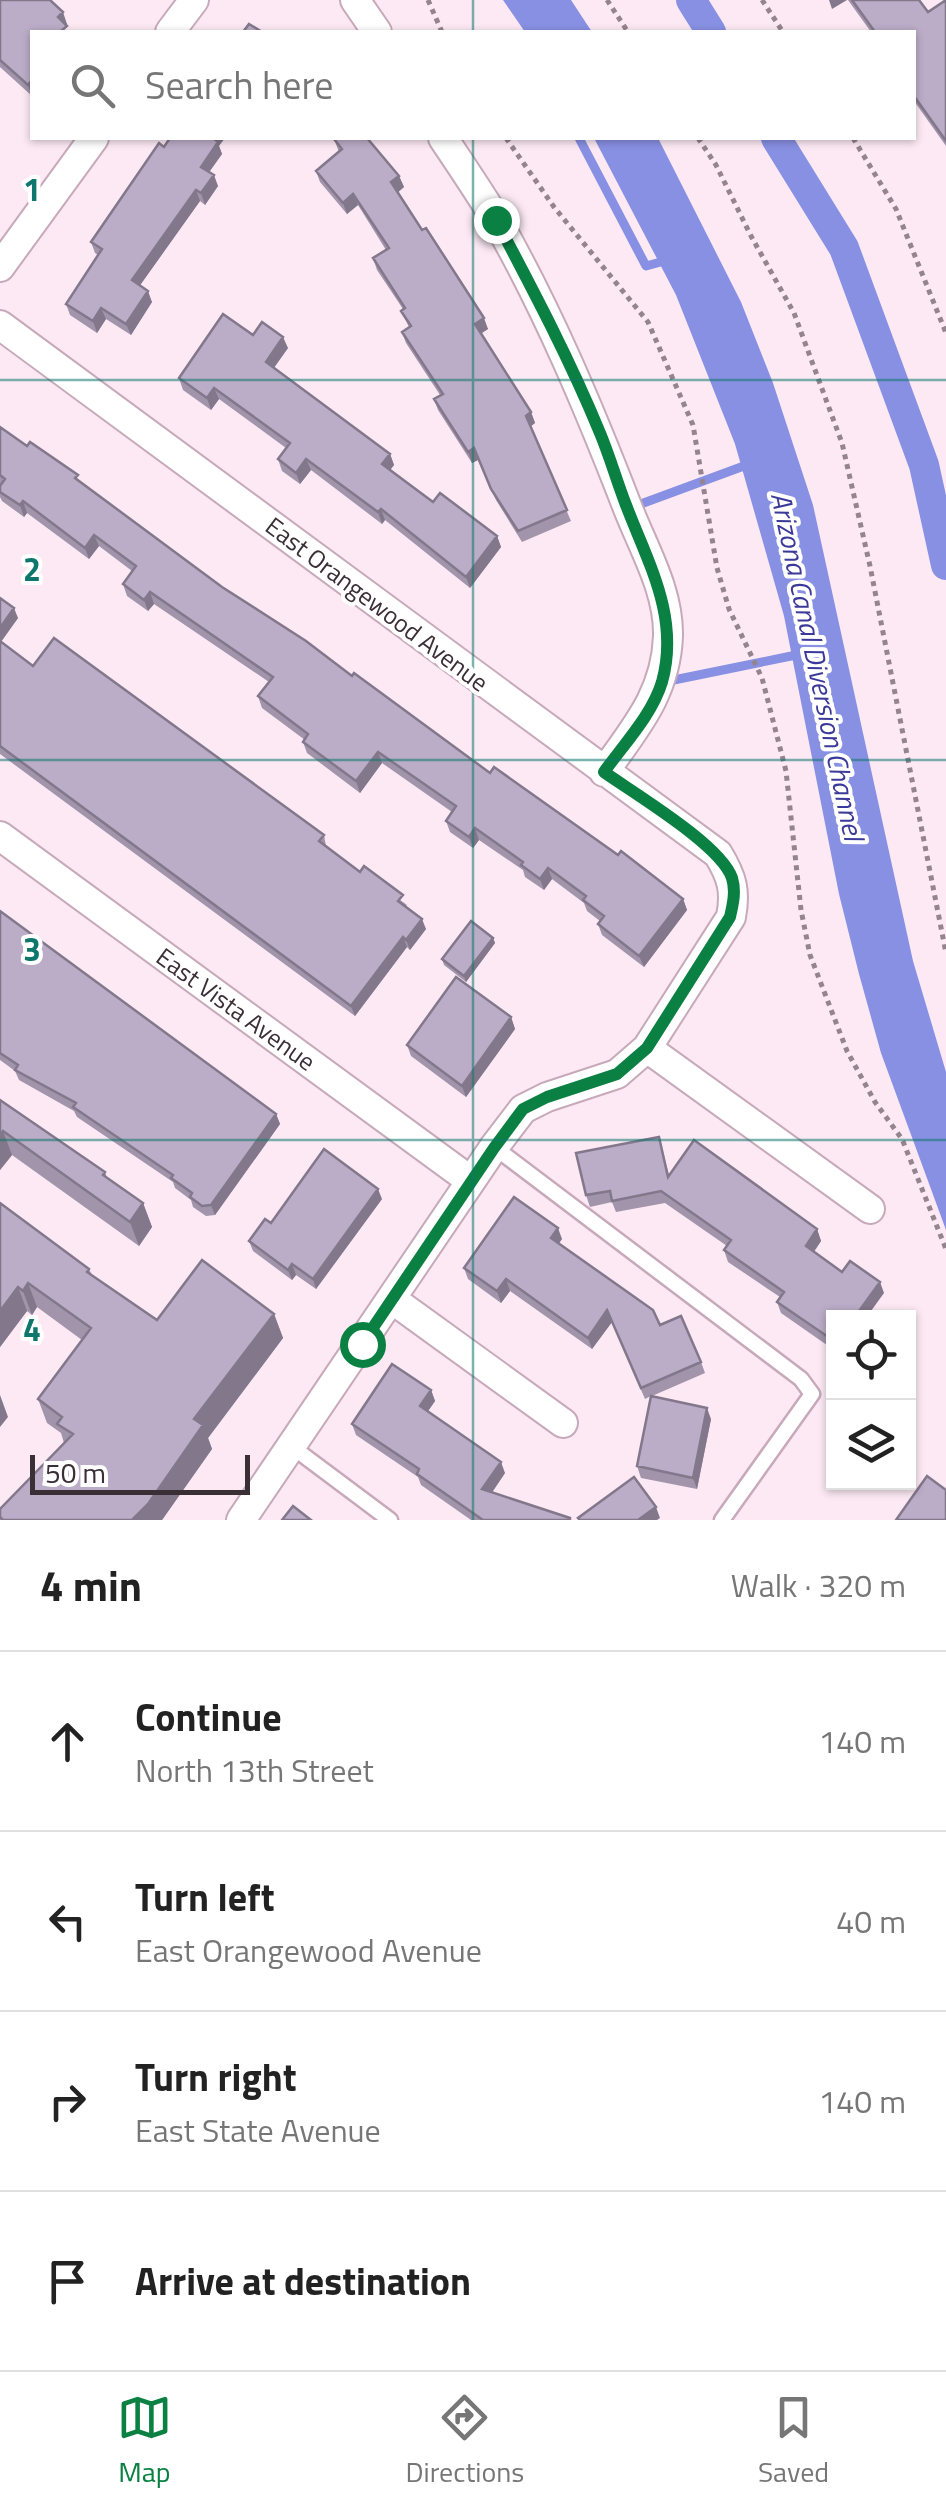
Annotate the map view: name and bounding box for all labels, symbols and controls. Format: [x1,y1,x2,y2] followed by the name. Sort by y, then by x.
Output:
[30,30,916,140] search box
[145,56,333,114] text: Search here
[65,58,120,113] icon: search
[23,165,41,213] text: 1
[474,198,520,244] route end
[760,488,877,847] water label: Arizona Canal Diversion Channel
[257,507,497,701] street label: East Orangewood Avenue
[23,545,41,593] text: 2
[23,925,41,973] text: 3
[148,938,324,1080] street label: East Vista Avenue
[23,1305,41,1353] text: 4
[826,1310,916,1490] map controls
[826,1310,916,1400] button: locate
[340,1322,386,1368] route start
[826,1400,916,1490] button: layers
[30,1450,250,1494] scale bar
[45,1451,106,1494] text: 50 m
[40,1553,142,1617] text: 4 min
[731,1561,906,1609] text: Walk · 320 m
[135,1688,282,1746] text: Continue
[40,1714,95,1769] icon: ahead
[818,1717,906,1765] text: 140 m
[135,1746,374,1794] text: North 13th Street
[135,1868,275,1926] text: Turn left
[40,1894,95,1949] icon: left
[836,1897,906,1945] text: 40 m
[135,1926,482,1974] text: East Orangewood Avenue
[135,2048,297,2106] text: Turn right
[40,2074,95,2129] icon: right
[818,2077,906,2125] text: 140 m
[135,2106,381,2154] text: East State Avenue
[135,2252,471,2310] text: Arrive at destination
[40,2254,95,2309] icon: arrive
[117,2390,172,2493] tab: Map
[406,2390,524,2493] tab: Directions
[758,2390,829,2493] tab: Saved

